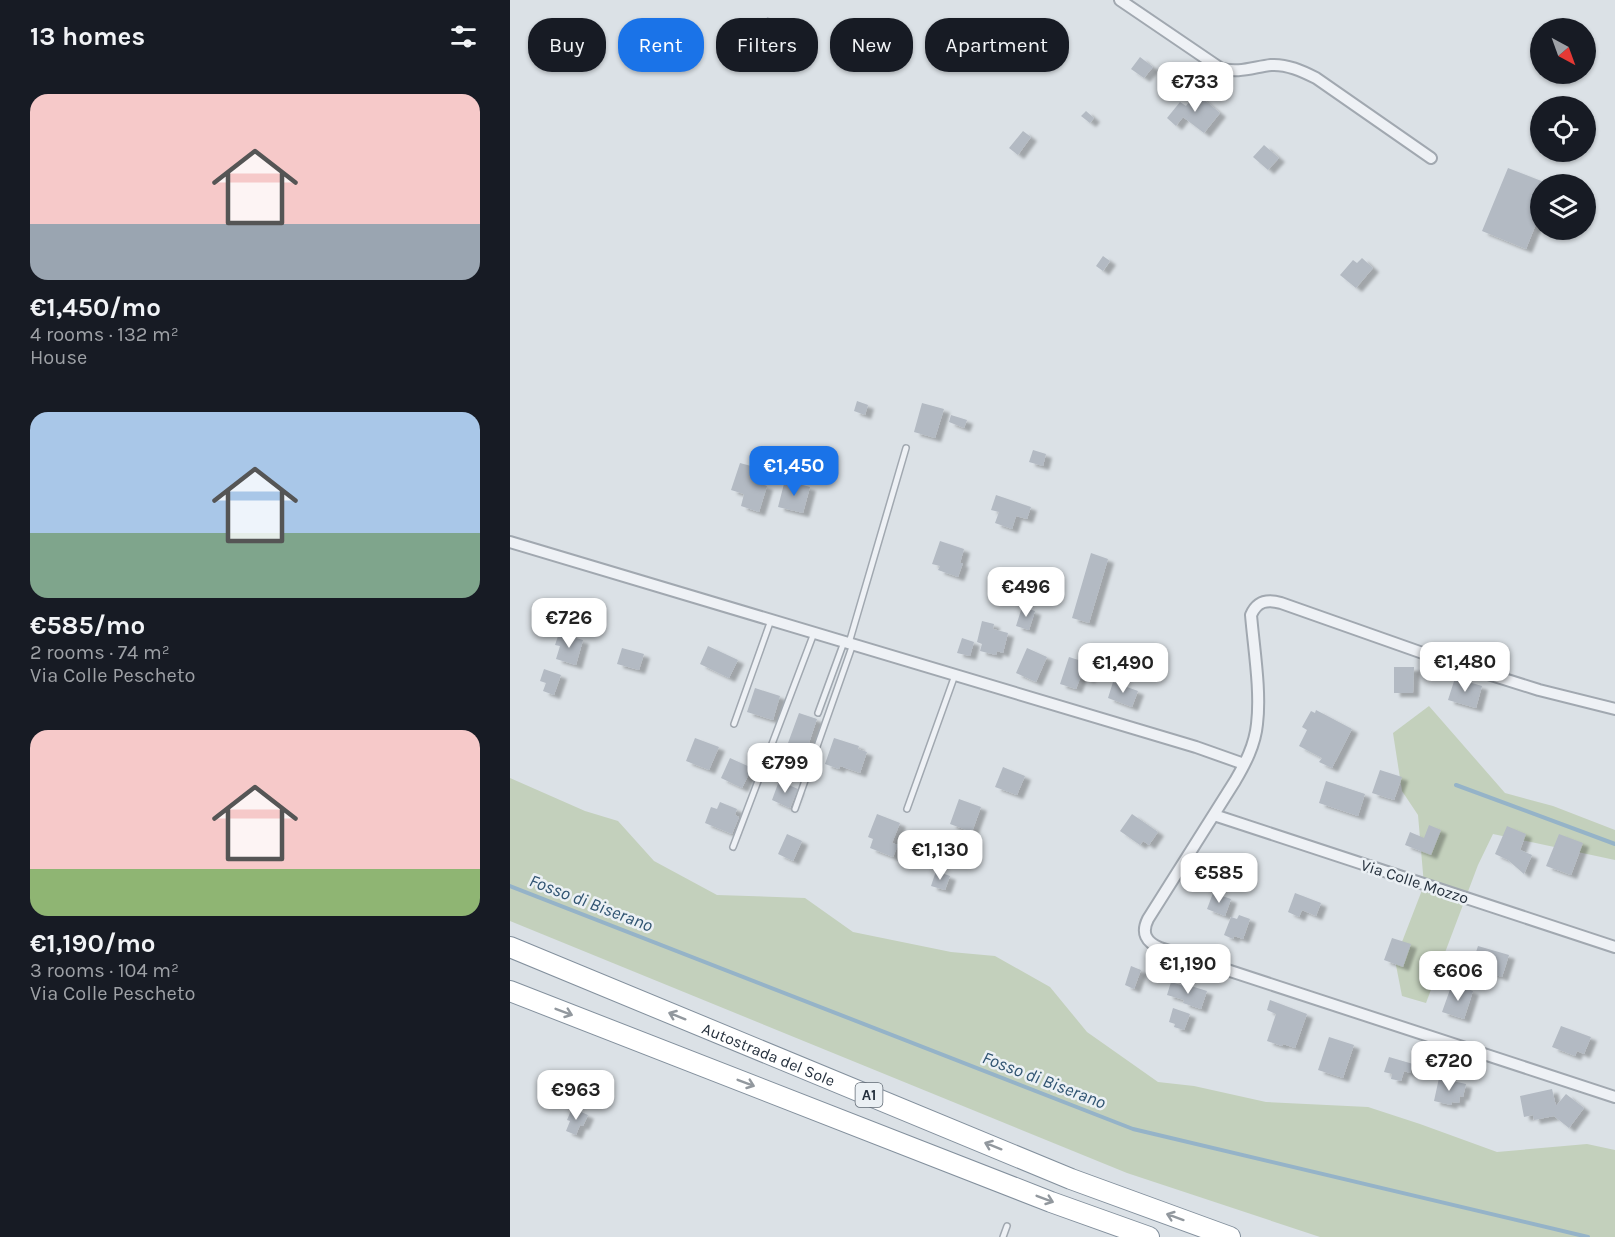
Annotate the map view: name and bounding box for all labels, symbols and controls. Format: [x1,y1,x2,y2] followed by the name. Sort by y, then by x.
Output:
[528,18,606,72] chip: Buy
[618,18,704,72] chip: Rent
[716,18,818,72] chip: Filters
[830,18,913,72] chip: New
[925,18,1069,72] chip: Apartment
[1530,18,1596,84] north arrow
[1530,18,1596,240] map controls
[447,20,480,53] icon: filters
[30,21,145,52] text: 13 homes
[1159,62,1231,113] pin: €733
[1171,70,1219,93] text: €733
[1530,96,1596,162] button: locate
[201,133,309,241] icon: home
[1530,174,1596,240] button: layers
[30,292,161,323] text: €1,450/mo
[30,323,179,346] text: 4 rooms · 132 m²
[30,346,87,369] text: House
[745,446,843,497] pin: €1,450
[201,451,309,559] icon: home
[763,454,825,477] text: €1,450
[990,567,1062,618] pin: €496
[1002,575,1050,598] text: €496
[533,598,605,649] pin: €726
[546,606,592,629] text: €726
[30,610,145,641] text: €585/mo
[30,641,170,664] text: 2 rooms · 74 m²
[1416,642,1514,693] pin: €1,480
[1074,643,1172,694] pin: €1,490
[1434,650,1496,673] text: €1,480
[1092,651,1154,674] text: €1,490
[30,664,195,687] text: Via Colle Pescheto
[749,743,821,794] pin: €799
[761,751,809,774] text: €799
[201,769,309,877] icon: home
[891,830,989,881] pin: €1,130
[911,838,969,861] text: €1,130
[1183,853,1255,904] pin: €585
[1359,855,1471,908] street label: Via Colle Mozzo
[1195,861,1243,884] text: €585
[526,869,656,937] water label: Fosso di Biserano
[30,928,156,959] text: €1,190/mo
[1139,944,1237,995] pin: €1,190
[1422,951,1494,1002] pin: €606
[1160,952,1216,975] text: €1,190
[30,959,179,982] text: 3 rooms · 104 m²
[1433,959,1483,982] text: €606
[30,982,195,1005] text: Via Colle Pescheto
[555,1007,573,1018] one-way arrow
[668,1010,686,1021] one-way arrow
[699,1019,838,1090] street label: Autostrada del Sole
[1413,1041,1485,1092] pin: €720
[979,1046,1109,1114] water label: Fosso di Biserano
[1425,1049,1473,1072] text: €720
[540,1070,612,1121] pin: €963
[551,1078,601,1101] text: €963
[736,1078,755,1089] one-way arrow
[856,1083,882,1107] road number: A1
[984,1140,1003,1151] one-way arrow
[1035,1195,1054,1206] one-way arrow
[1166,1210,1185,1221] one-way arrow

